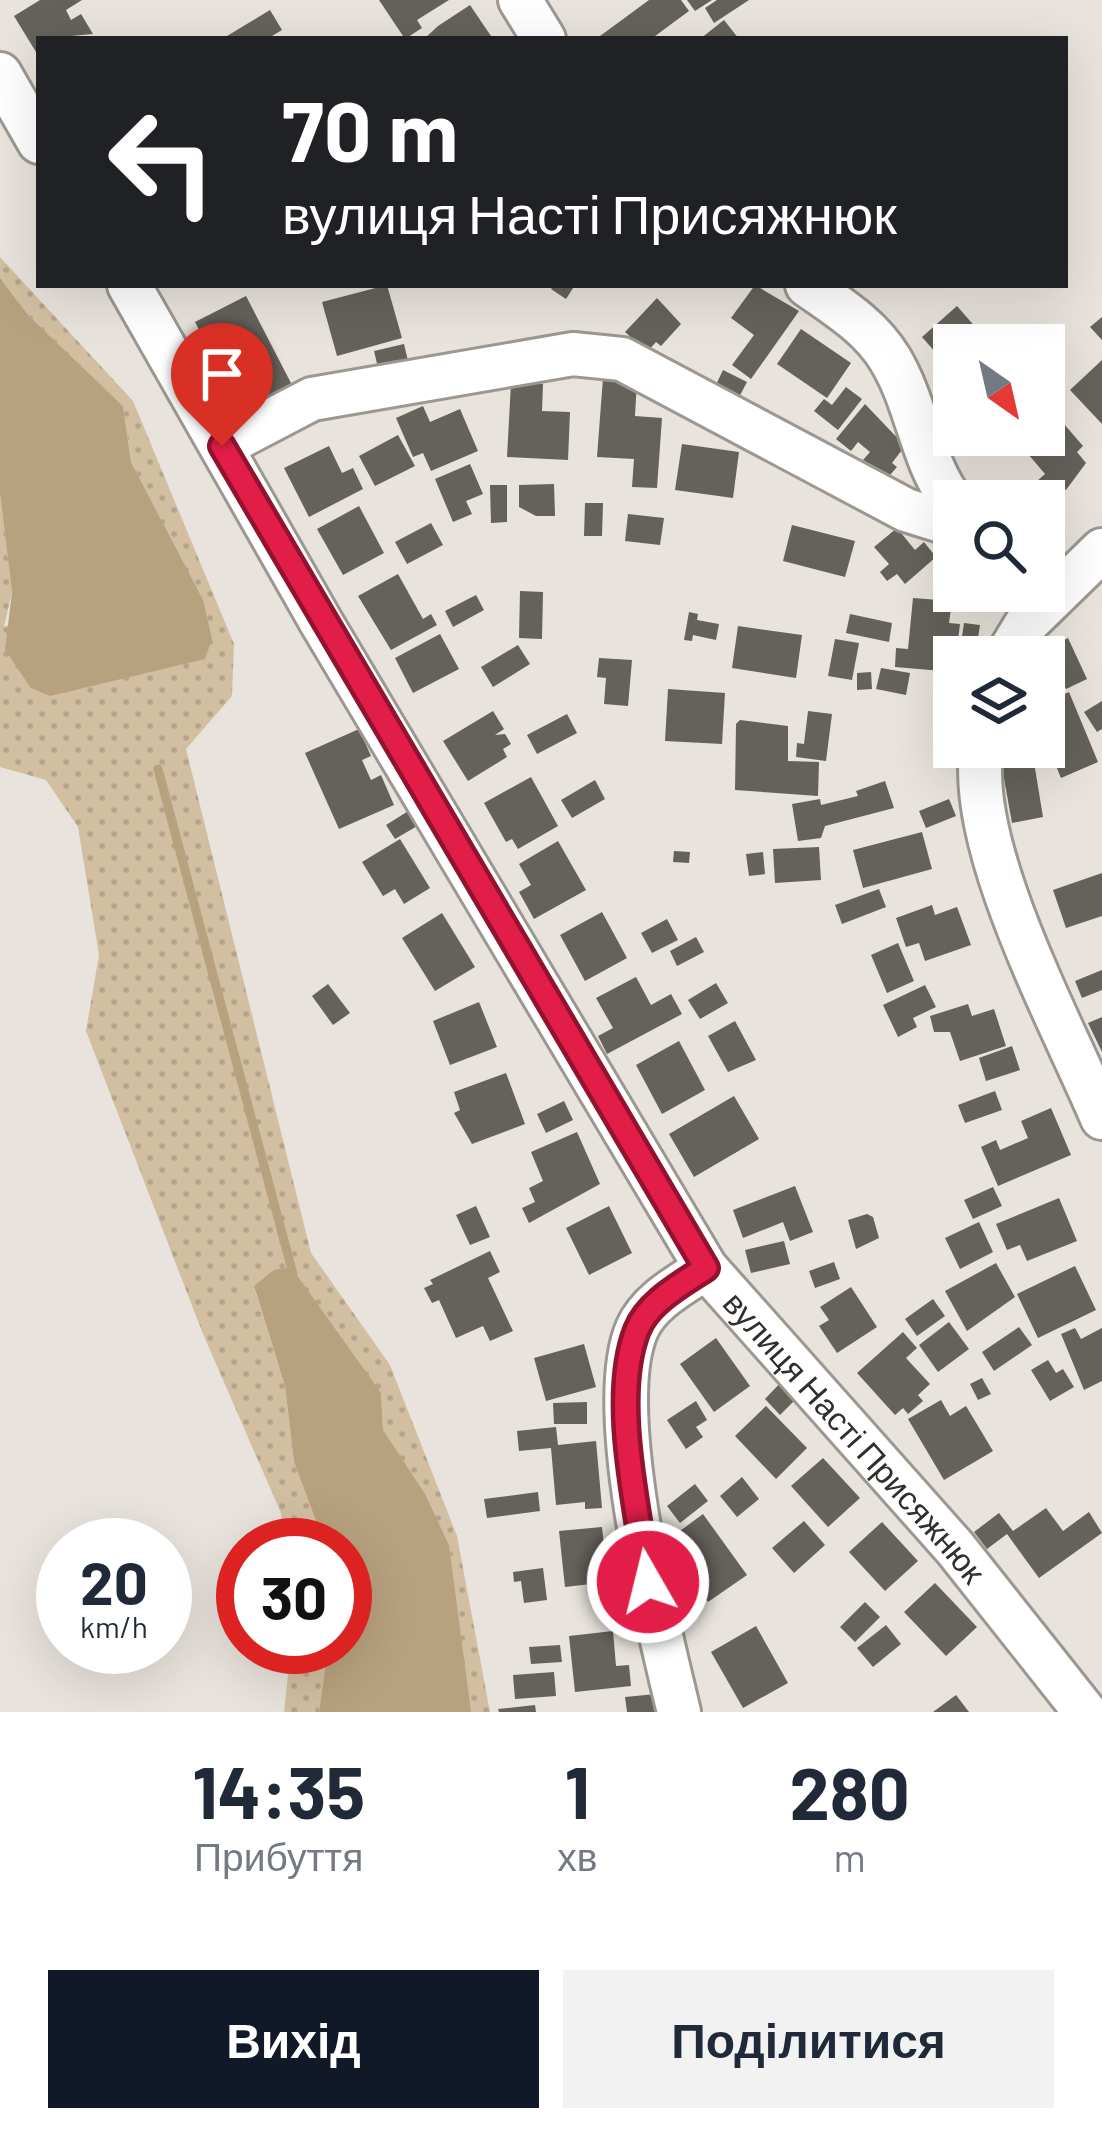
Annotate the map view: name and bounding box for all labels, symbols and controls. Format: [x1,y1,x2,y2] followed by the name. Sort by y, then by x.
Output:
[282,78,458,179] text: 70 m
[84,84,240,240] icon: left
[282,180,897,245] text: вулиця Насті Присяжнюк
[171,323,273,446] pin
[933,324,1065,456] north arrow
[933,324,1065,768] map controls
[189,341,255,407] icon: arrive
[933,480,1065,612] button: search
[933,636,1065,768] button: layers
[716,1282,995,1591] street label: вулиця Насті Присяжнюк
[216,1518,372,1674] speed limit sign: 30
[585,1519,711,1645] position arrow
[80,1545,148,1617] text: 20
[80,1608,148,1644] text: km/h
[192,1747,365,1833] text: 14:35
[565,1747,590,1833] text: 1
[790,1748,910,1834] text: 280
[194,1832,363,1879] text: Прибуття
[557,1832,597,1879] text: хв
[834,1833,866,1880] text: m
[48,1970,539,2108] button: Вихід
[563,1970,1054,2108] button: Поділитися

